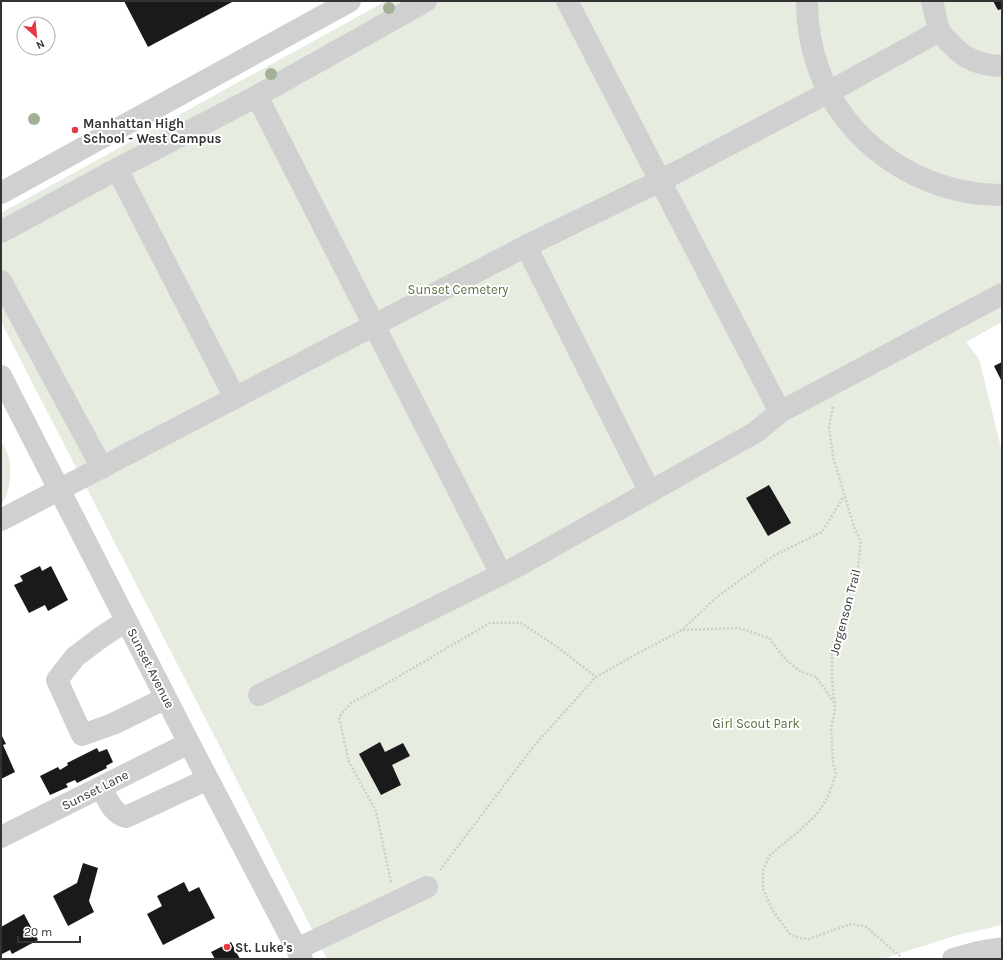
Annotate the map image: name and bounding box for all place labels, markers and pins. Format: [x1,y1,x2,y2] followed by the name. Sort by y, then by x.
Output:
[83,116,222,146] place label: Manhattan High School - West Campus
[70,125,80,135] marker: Manhattan High School - West Campus
[235,940,293,955] place label: St. Luke's
[222,942,232,952] marker: St. Luke's

